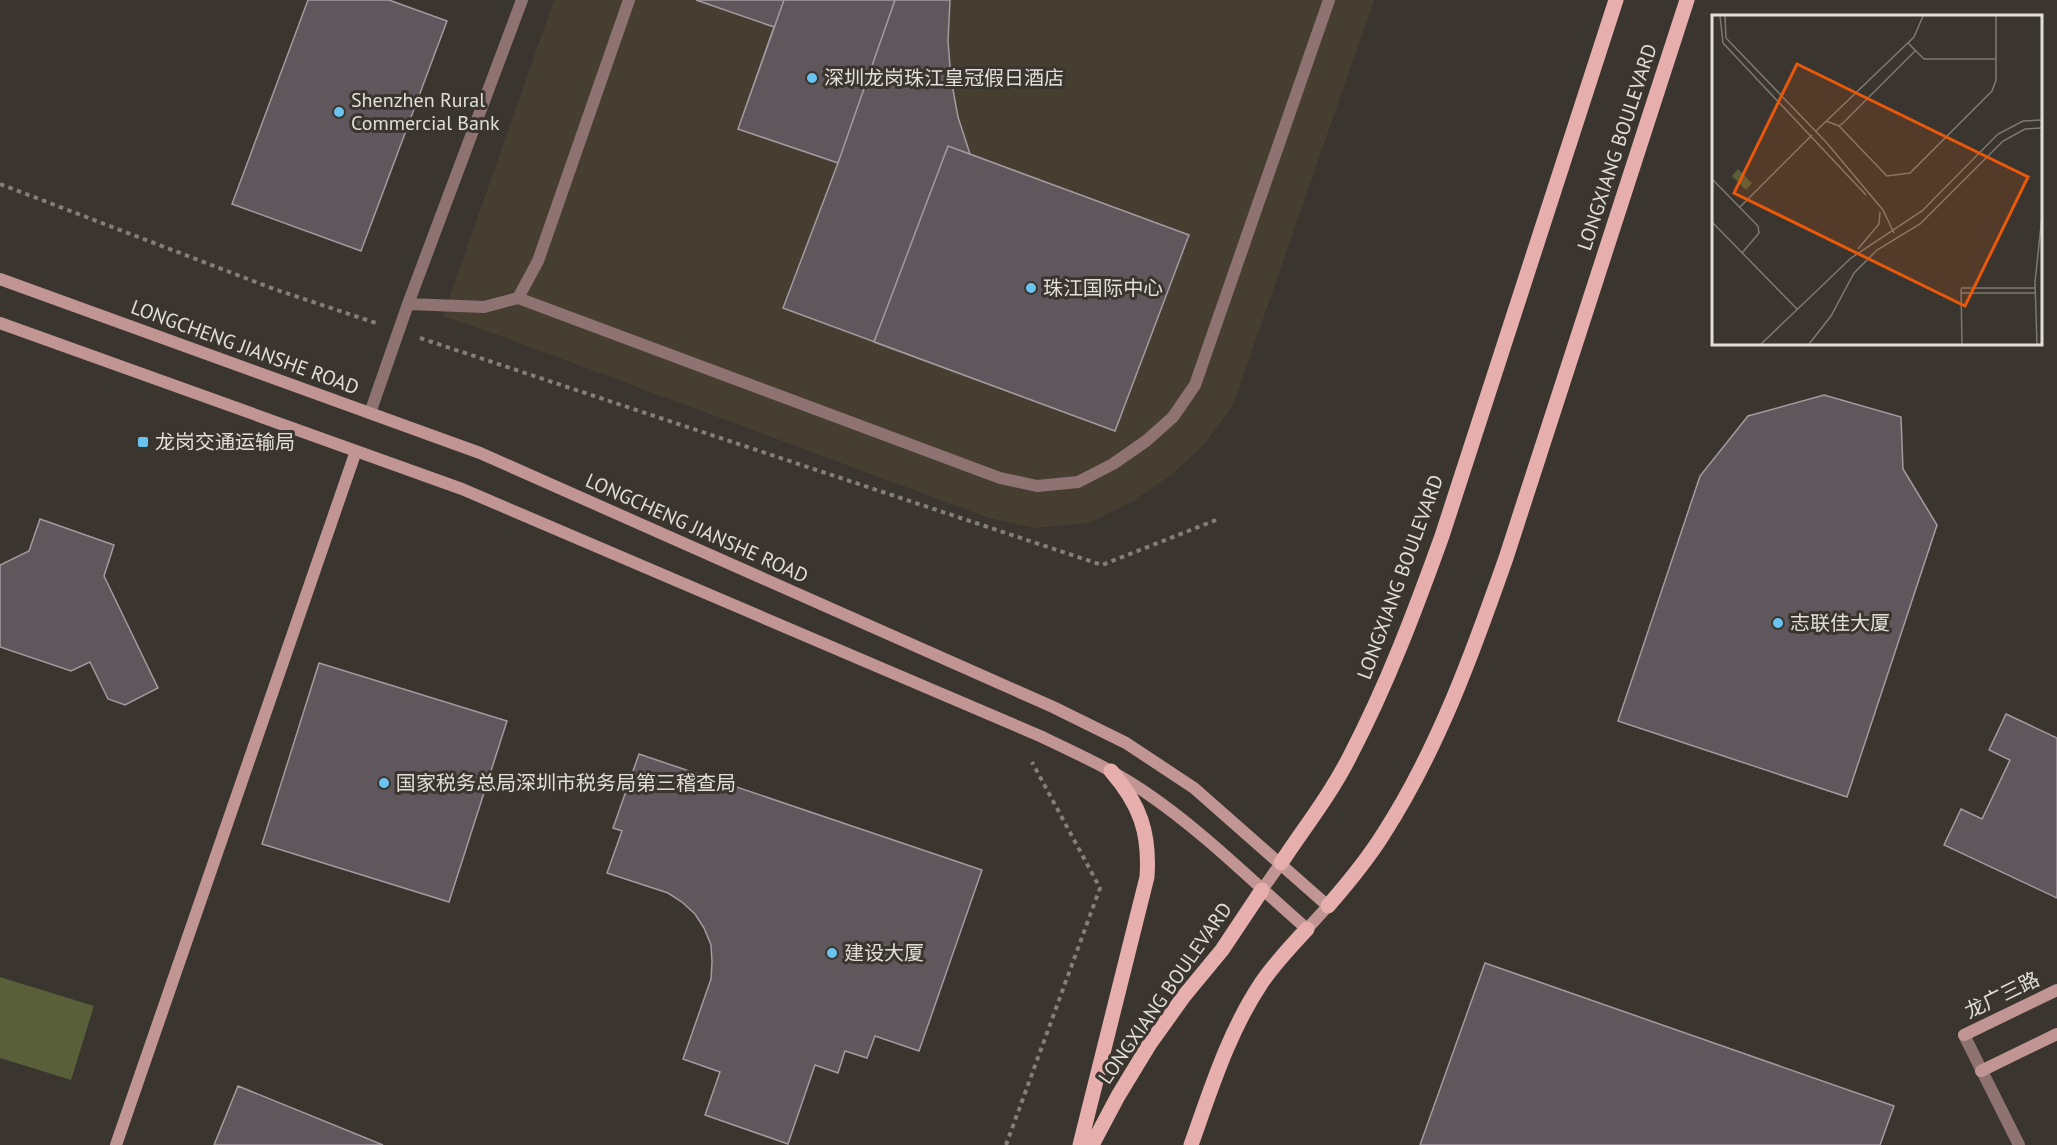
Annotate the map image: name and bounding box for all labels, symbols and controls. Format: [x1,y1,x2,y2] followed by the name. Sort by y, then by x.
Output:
[1712,15,2042,345] inset map
[1571,40,1663,254] street label: LONGXIANG BOULEVARD
[824,65,1064,91] place label: 深圳龙岗珠江皇冠假日酒店
[805,71,819,85] marker: 深圳龙岗珠江皇冠假日酒店
[351,87,500,136] place label: Shenzhen Rural Commercial Bank
[332,105,346,119] marker: Shenzhen Rural Commercial Bank
[1043,275,1163,301] place label: 珠江国际中心
[1024,281,1038,295] marker: 珠江国际中心
[127,294,363,400] street label: LONGCHENG JIANSHE ROAD
[155,429,295,455] place label: 龙岗交通运输局
[136,435,150,449] marker: 龙岗交通运输局
[582,467,812,589] street label: LONGCHENG JIANSHE ROAD
[1351,471,1449,683] street label: LONGXIANG BOULEVARD
[1790,610,1890,636] place label: 志联佳大厦
[1771,616,1785,630] marker: 志联佳大厦
[396,770,736,796] place label: 国家税务总局深圳市税务局第三稽查局
[377,776,391,790] marker: 国家税务总局深圳市税务局第三稽查局
[1092,897,1238,1089] street label: LONGXIANG BOULEVARD
[844,940,924,966] place label: 建设大厦
[825,946,839,960] marker: 建设大厦
[1960,966,2044,1024] street label: 龙广三路

